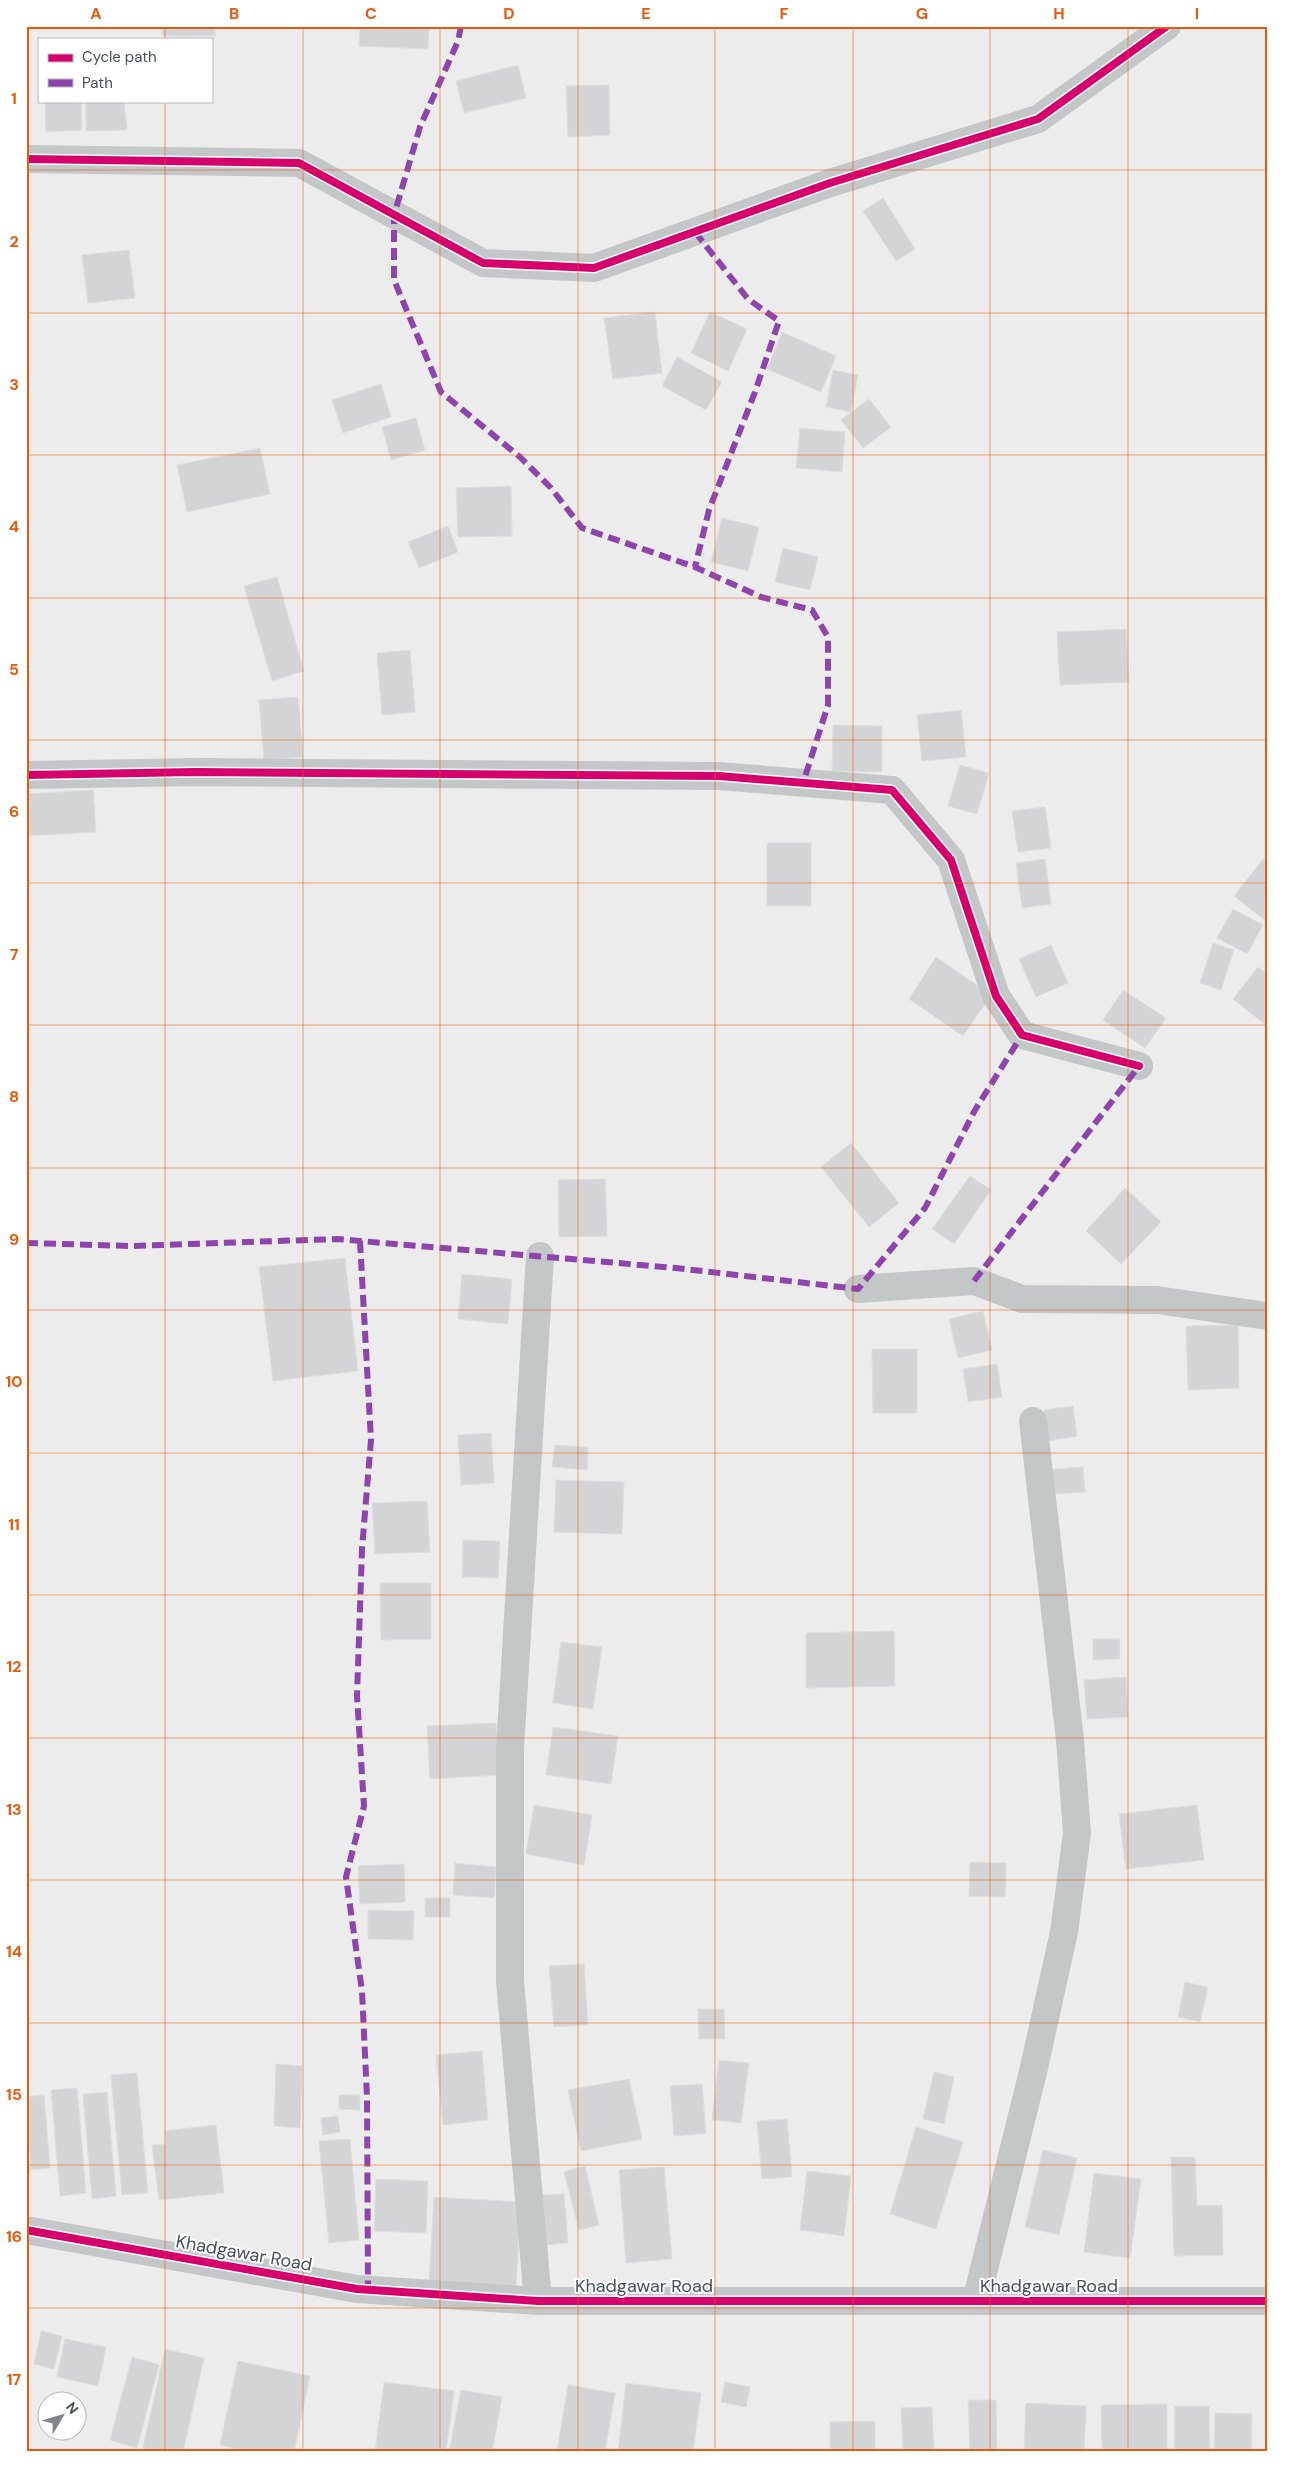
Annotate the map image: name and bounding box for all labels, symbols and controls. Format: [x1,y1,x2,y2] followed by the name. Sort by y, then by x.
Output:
[90,3,102,24] text: A
[229,3,239,24] text: B
[365,3,377,24] text: C
[503,3,515,24] text: D
[641,3,651,24] text: E
[780,3,789,24] text: F
[916,3,928,24] text: G
[1053,3,1065,24] text: H
[1195,3,1199,24] text: I
[38,38,212,102] legend
[82,47,157,67] text: Cycle path
[82,73,113,93] text: Path
[11,88,17,109] text: 1
[9,231,19,252] text: 2
[9,374,19,395] text: 3
[9,516,19,537] text: 4
[9,659,19,680] text: 5
[9,801,19,822] text: 6
[10,944,19,965] text: 7
[9,1086,19,1107] text: 8
[9,1229,19,1250] text: 9
[5,1371,23,1392] text: 10
[8,1514,20,1535] text: 11
[6,1656,22,1677] text: 12
[6,1799,22,1820] text: 13
[6,1941,22,1962] text: 14
[6,2084,22,2105] text: 15
[6,2226,22,2247] text: 16
[174,2229,314,2277] street label: Khadgawar Road
[575,2274,713,2298] street label: Khadgawar Road
[980,2274,1118,2298] street label: Khadgawar Road
[7,2369,22,2390] text: 17
[38,2390,88,2440] north arrow
[62,2398,82,2418] text: N

